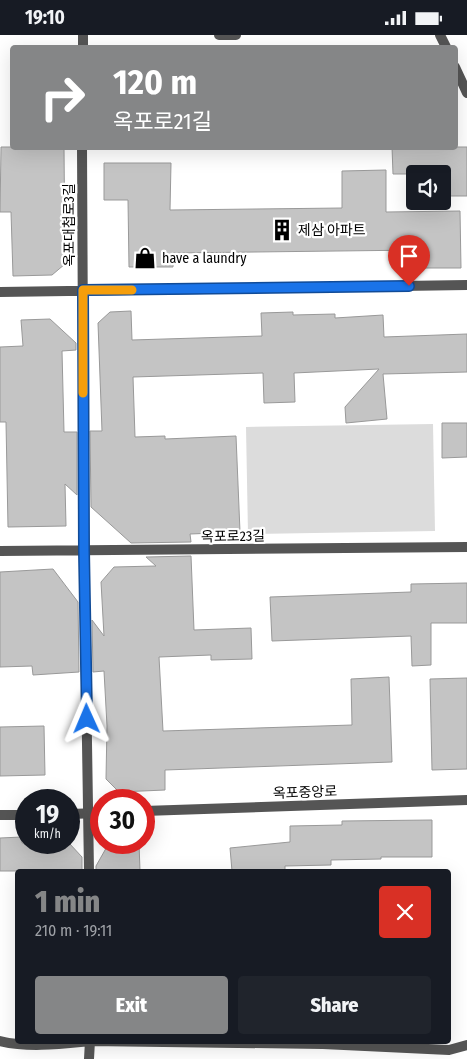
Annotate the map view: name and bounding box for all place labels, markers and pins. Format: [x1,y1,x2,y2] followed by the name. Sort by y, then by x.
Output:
[269,217,295,243] building icon: 제삼 아파트
[298,222,366,239] place label: 제삼 아파트
[388,235,430,286] pin
[132,245,158,271] shop icon: have a laundry
[162,250,247,267] place label: have a laundry

